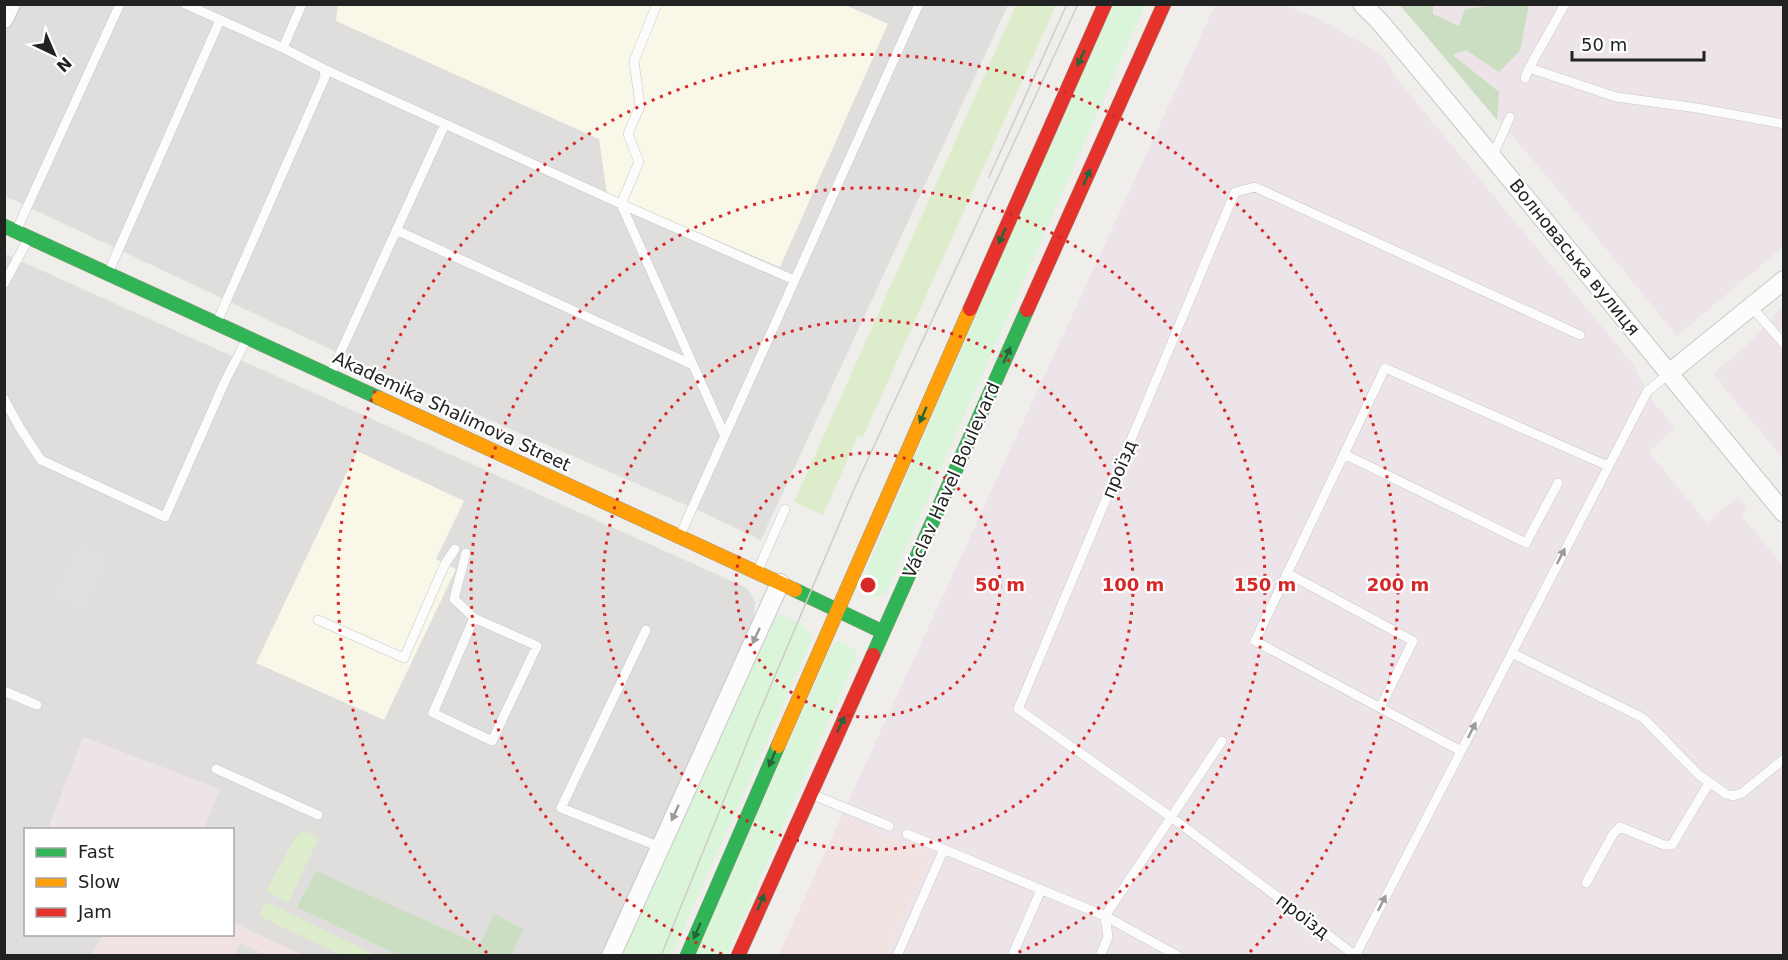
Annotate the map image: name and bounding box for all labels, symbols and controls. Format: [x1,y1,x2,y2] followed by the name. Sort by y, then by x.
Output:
[24,24,84,84] north arrow
[1572,24,1704,62] scale bar
[1581,34,1627,55] text: 50 m
[1076,49,1085,67] one-way arrow
[53,53,75,76] text: N
[1082,167,1092,185] one-way arrow
[1505,175,1645,339] street label: Волноваська вулиця
[997,228,1007,246] one-way arrow
[1003,346,1012,363] one-way arrow
[330,347,574,475] street label: Akademika Shalimova Street
[898,379,1004,581] street label: Václav Havel Boulevard
[918,406,928,424] one-way arrow
[1097,437,1141,501] street label: проїзд
[1557,548,1566,565] one-way arrow
[975,574,1025,595] text: 50 m
[1102,574,1164,595] text: 100 m
[1234,574,1296,595] text: 150 m
[1367,574,1429,595] text: 200 m
[858,575,878,595] centre of rings
[751,627,761,645] one-way arrow
[836,715,846,733] one-way arrow
[1467,721,1477,738] one-way arrow
[767,751,777,769] one-way arrow
[670,805,680,823] one-way arrow
[24,828,234,936] legend
[78,841,114,862] text: Fast
[78,871,120,892] text: Slow
[1272,889,1334,943] street label: проїзд
[757,893,766,911] one-way arrow
[1377,894,1387,911] one-way arrow
[77,901,112,922] text: Jam
[693,922,702,939] one-way arrow

